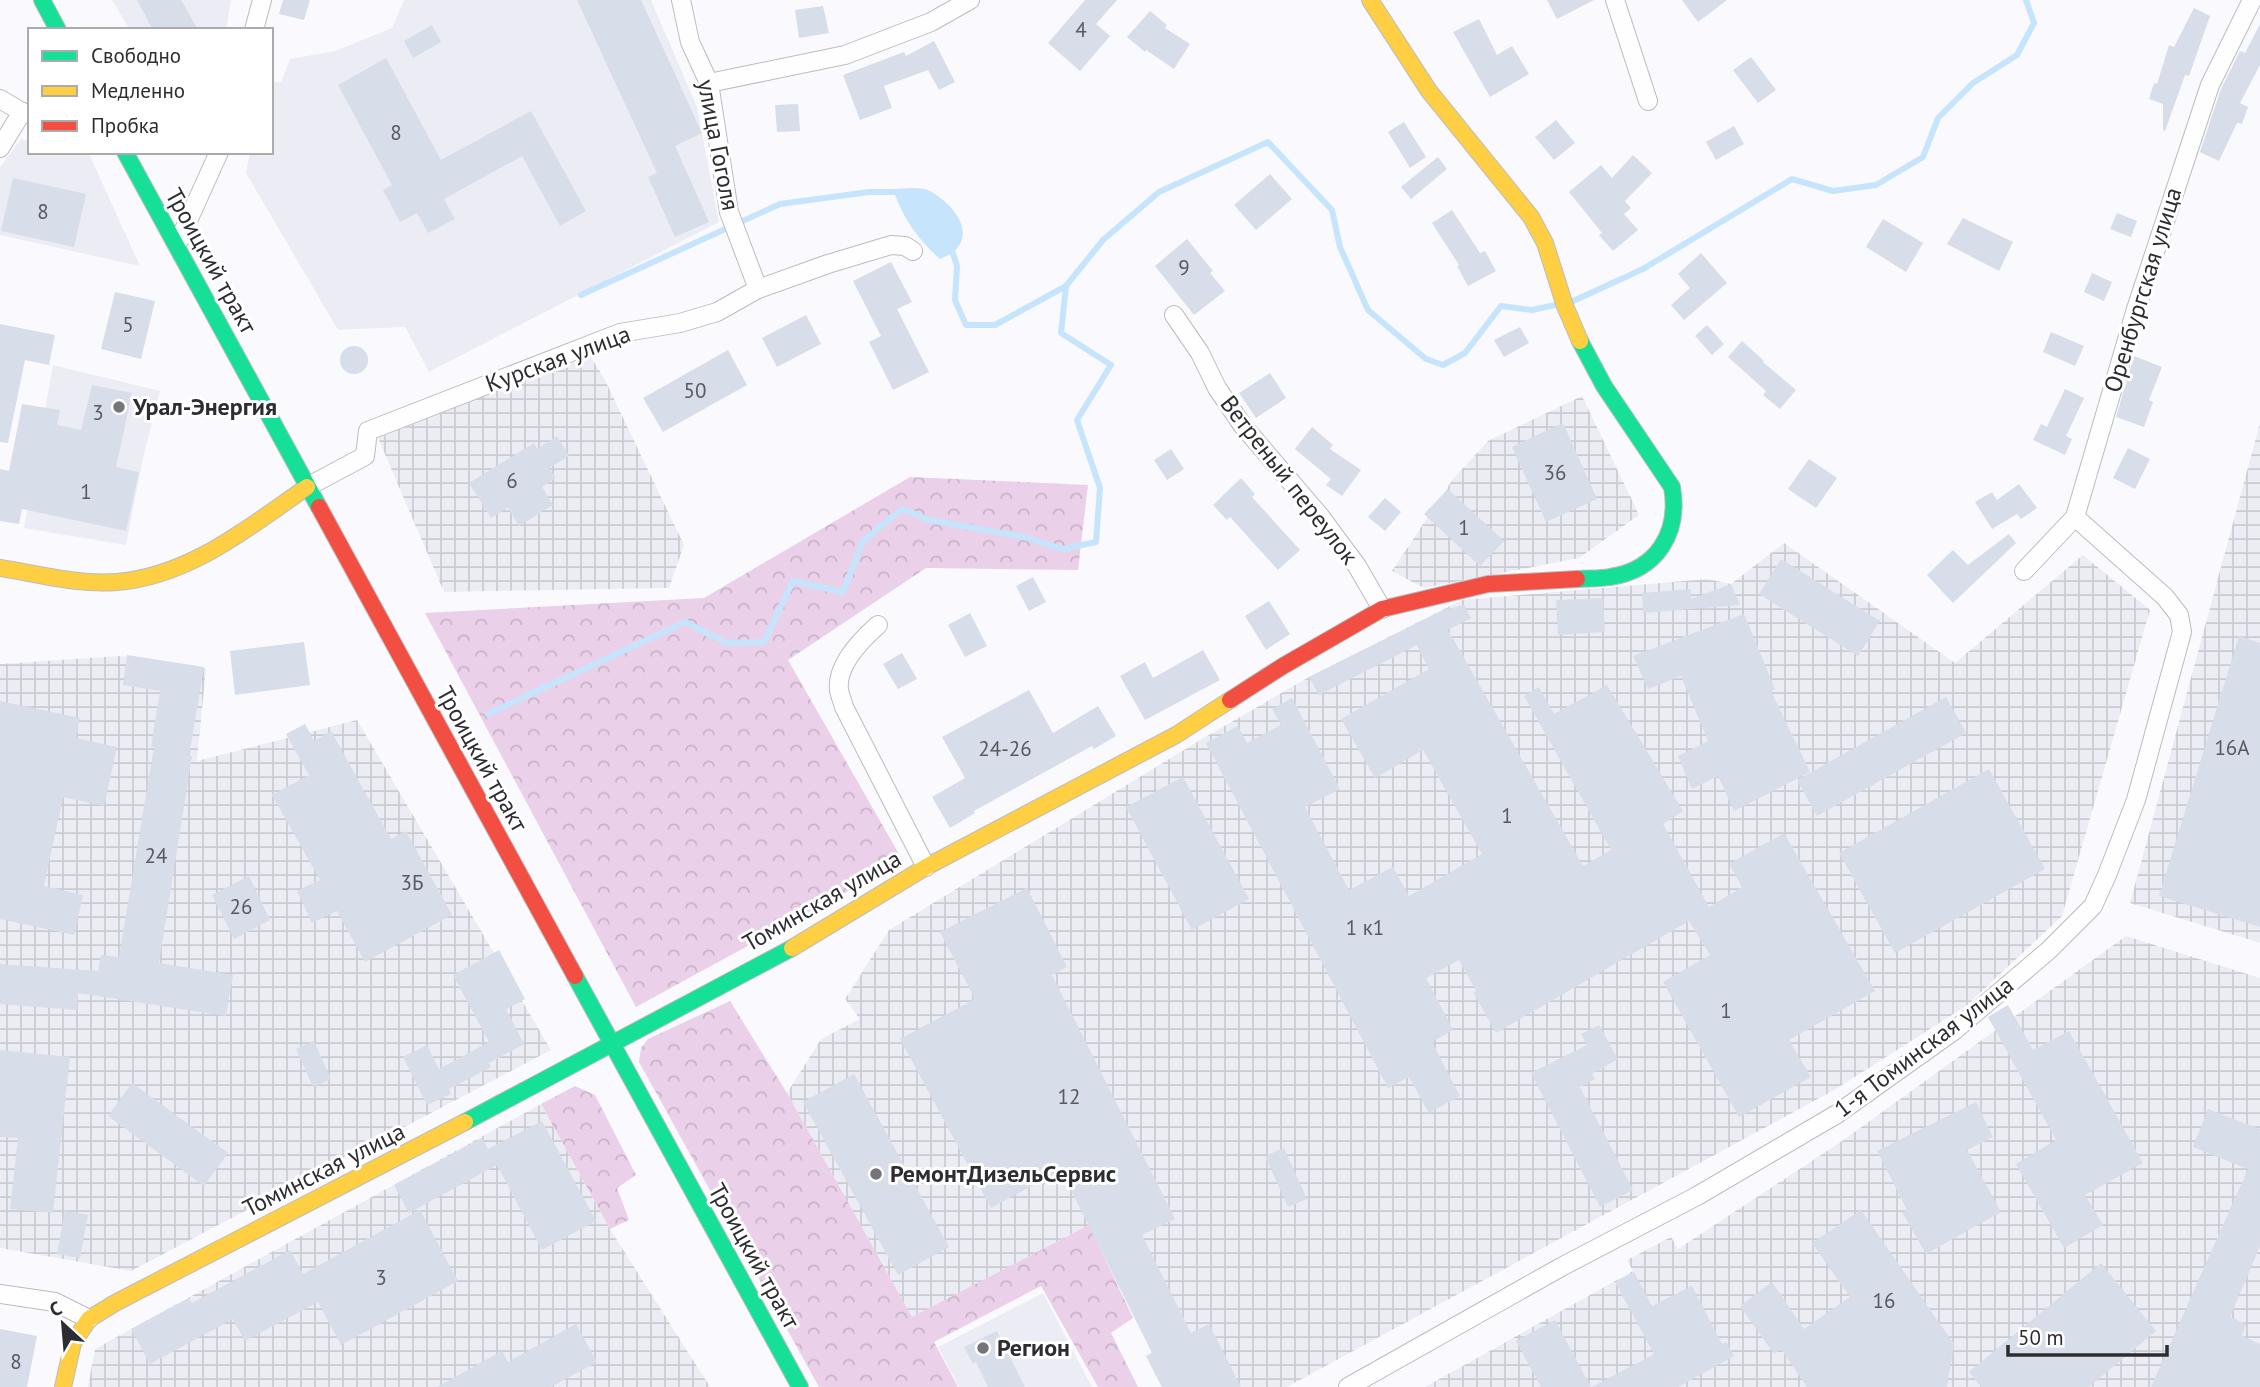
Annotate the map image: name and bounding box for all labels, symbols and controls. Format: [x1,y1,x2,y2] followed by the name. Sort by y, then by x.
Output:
[1075,16,1087,43] house number: 4
[28,28,273,154] legend
[91,42,181,69] text: Свободно
[91,77,185,104] text: Медленно
[691,77,746,213] street label: улица Гоголя
[91,112,159,139] text: Пробка
[390,119,402,146] house number: 8
[159,182,264,339] street label: Троицкий тракт
[2097,184,2188,396] street label: Оренбургская улица
[37,198,49,225] house number: 8
[1178,254,1190,281] house number: 9
[122,311,134,338] house number: 5
[481,318,635,399] street label: Курская улица
[684,377,706,404] house number: 50
[1214,389,1365,571] street label: Ветреный переулок
[132,391,277,422] place label: Урал-Энергия
[92,399,104,426] house number: 3
[111,399,127,415] marker: Урал-Энергия
[1544,459,1566,486] house number: 36
[506,467,518,494] house number: 6
[80,478,92,505] house number: 1
[1458,514,1470,541] house number: 1
[430,680,535,837] street label: Троицкий тракт
[2214,734,2250,761] house number: 16А
[978,735,1032,762] house number: 24-26
[1501,802,1513,829] house number: 1
[145,842,167,869] house number: 24
[737,843,906,958] street label: Томинская улица
[401,869,424,896] house number: 3Б
[230,893,252,920] house number: 26
[1346,914,1384,941] house number: 1 к1
[1828,969,2019,1124] street label: 1-я Томинская улица
[1720,997,1732,1024] house number: 1
[1058,1083,1080,1110] house number: 12
[238,1115,410,1224] street label: Томинская улица
[890,1158,1116,1189] place label: РемонтДизельСервис
[868,1166,884,1182] marker: РемонтДизельСервис
[702,1177,807,1334] street label: Троицкий тракт
[375,1264,387,1291] house number: 3
[1873,1287,1895,1314] house number: 16
[28,1289,98,1359] north arrow
[46,1295,66,1322] text: С
[2008,1314,2167,1358] scale bar
[2018,1324,2064,1351] text: 50 m
[997,1332,1070,1363] place label: Регион
[975,1340,991,1356] marker: Регион
[10,1348,22,1375] house number: 8

